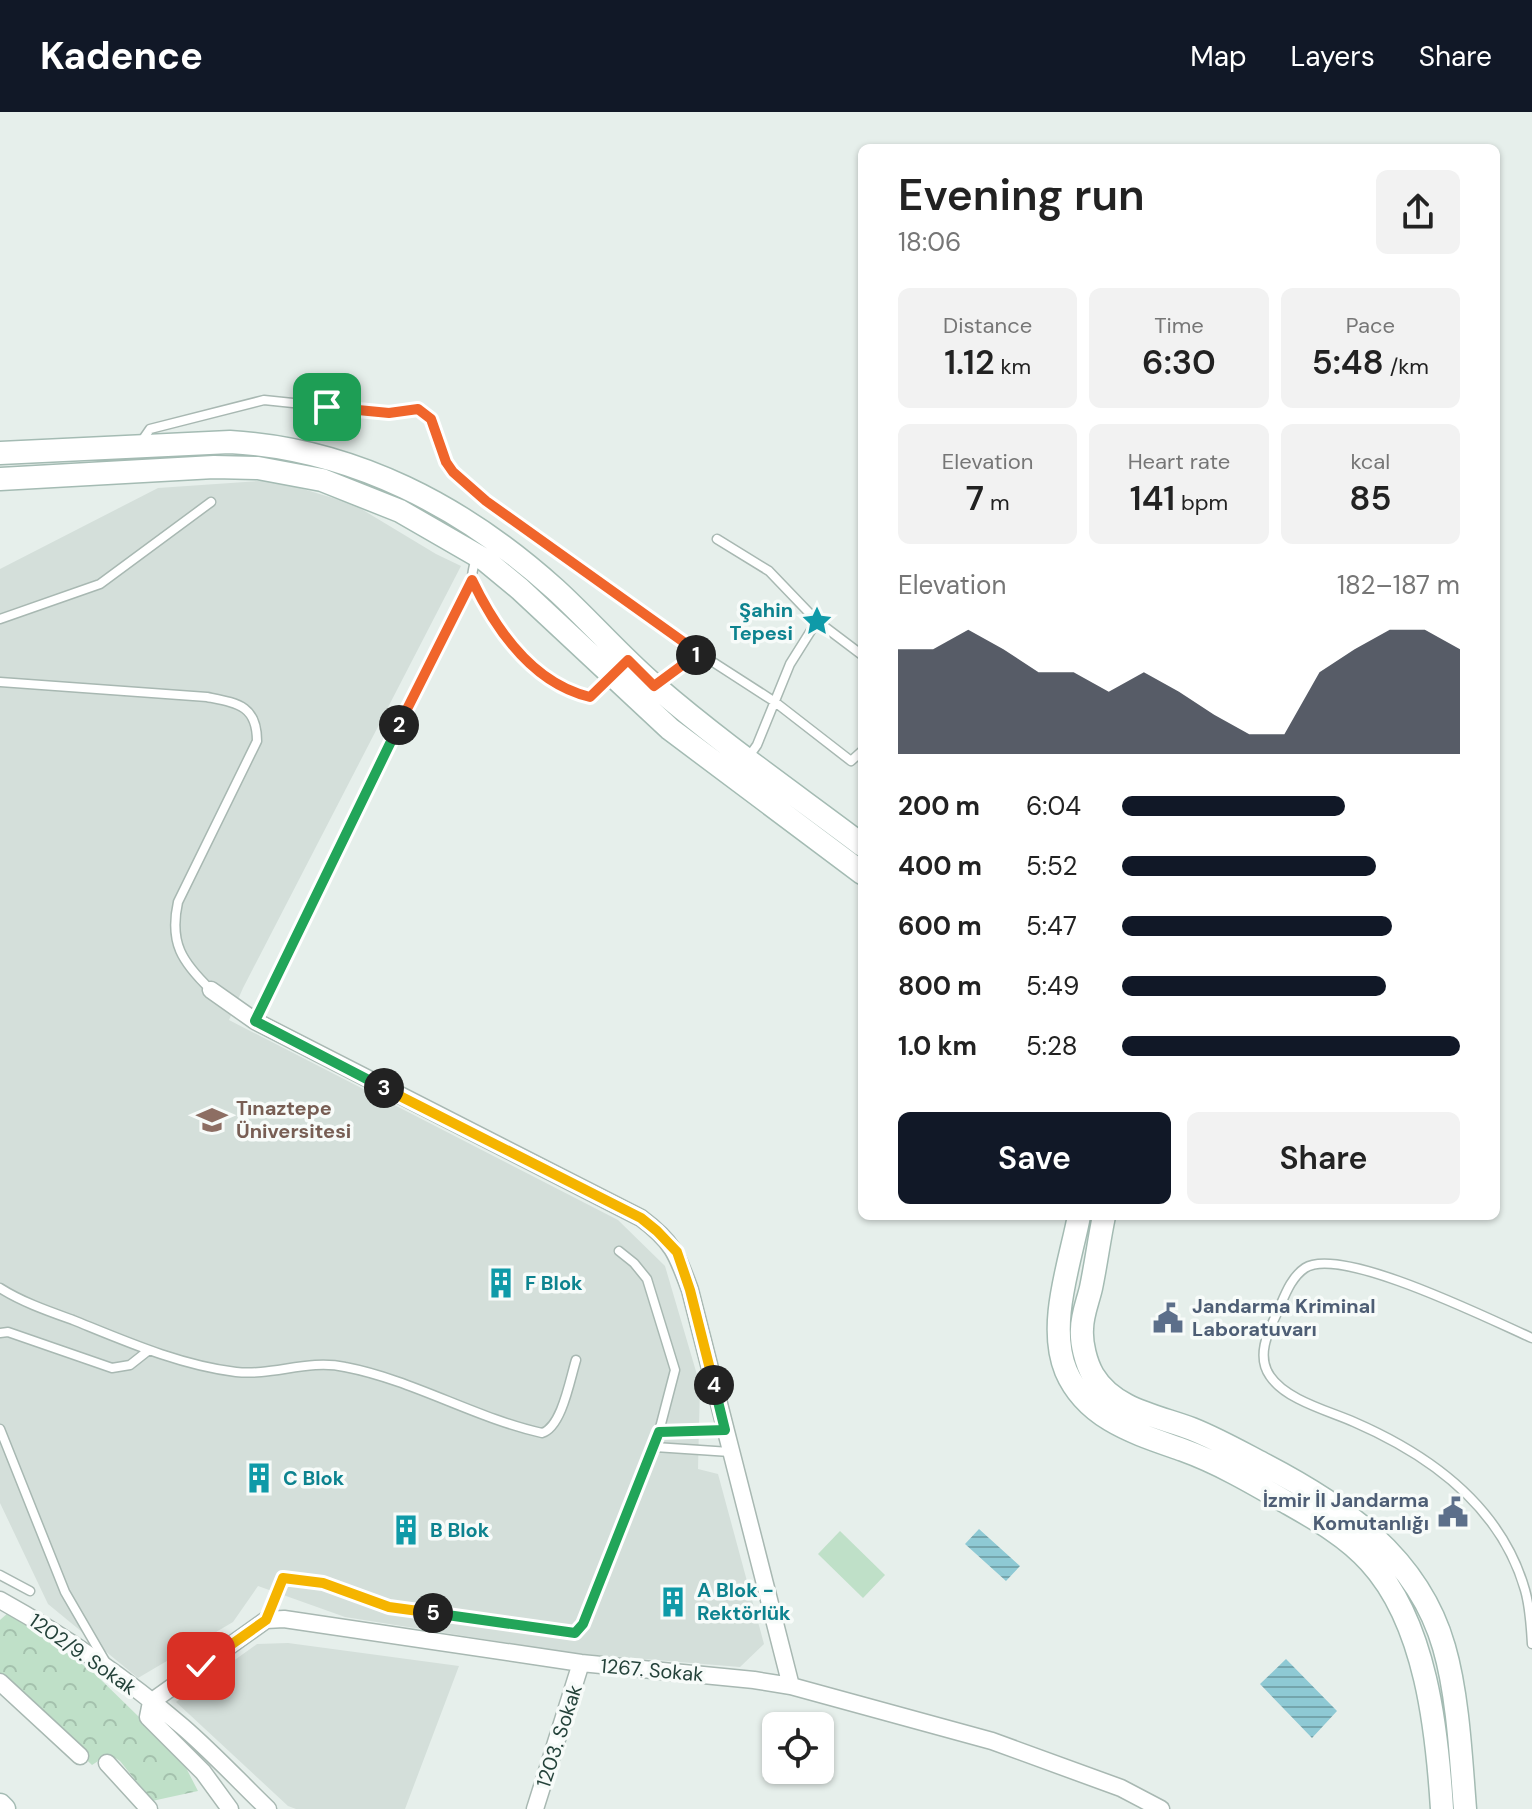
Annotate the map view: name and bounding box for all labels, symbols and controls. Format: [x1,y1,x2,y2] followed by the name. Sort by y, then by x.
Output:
[40,31,203,81] text: Kadence
[1190,38,1247,75] text: Map
[1291,38,1375,75] text: Layers
[1419,38,1492,75] text: Share
[898,166,1145,224] text: Evening run
[1376,170,1460,254] button: share
[898,225,961,259] text: 18:06
[943,311,1032,340] text: Distance
[1154,311,1204,340] text: Time
[1346,311,1395,340] text: Pace
[944,340,995,385] text: 1.12
[1142,340,1216,385] text: 6:30
[1312,340,1384,385] text: 5:48
[995,352,1031,381] text: km
[1384,352,1429,381] text: /km
[293,373,361,441] pin
[305,385,349,429] icon: arrive
[942,447,1034,476] text: Elevation
[1128,447,1230,476] text: Heart rate
[1350,447,1390,476] text: kcal
[966,476,984,521] text: 7
[1130,476,1175,521] text: 141
[1349,476,1391,521] text: 85
[984,488,1010,517] text: m
[1175,488,1228,517] text: bpm
[898,568,1006,602] text: Elevation
[1337,568,1460,602] text: 182–187 m
[730,597,793,646] place label: Şahin Tepesi
[800,604,834,638] place icon: Şahin Tepesi
[676,635,716,675] pin: 1
[692,640,700,669] text: 1
[379,705,419,745] pin: 2
[393,710,405,739] text: 2
[898,789,980,823] text: 200 m
[1026,789,1081,823] text: 6:04
[898,849,982,883] text: 400 m
[1026,849,1078,883] text: 5:52
[898,909,982,943] text: 600 m
[1026,909,1077,943] text: 5:47
[898,969,982,1003] text: 800 m
[1026,969,1079,1003] text: 5:49
[898,1029,977,1063] text: 1.0 km
[1026,1029,1077,1063] text: 5:28
[364,1068,404,1108] pin: 3
[377,1073,391,1102] text: 3
[236,1095,351,1144] place label: Tınaztepe Üniversitesi
[195,1103,229,1137] school or university icon: Tınaztepe Üniversitesi
[898,1112,1171,1204] button: Save
[1187,1112,1460,1204] button: Share
[484,1266,518,1300] building icon: F Blok
[525,1270,583,1296] place label: F Blok
[1192,1293,1376,1342] place label: Jandarma Kriminal Laboratuvarı
[1151,1301,1185,1335] public building icon: Jandarma Kriminal Laboratuvarı
[694,1365,734,1405] pin: 4
[707,1370,721,1399] text: 4
[242,1461,276,1495] building icon: C Blok
[283,1465,345,1491] place label: C Blok
[1263,1487,1429,1536] place label: İzmir İl Jandarma Komutanlığı
[1436,1495,1470,1529] public building icon: İzmir İl Jandarma Komutanlığı
[389,1513,423,1547] building icon: B Blok
[430,1517,490,1543] place label: B Blok
[697,1577,791,1626] place label: A Blok - Rektörlük
[656,1585,690,1619] building icon: A Blok - Rektörlük
[413,1593,453,1633] pin: 5
[426,1598,440,1627] text: 5
[24,1607,142,1701] street label: 1202/9. Sokak
[167,1632,235,1700] pin
[179,1644,223,1688] icon: check
[600,1653,704,1687] street label: 1267. Sokak
[530,1681,588,1791] street label: 1203. Sokak
[762,1712,834,1784] map controls
[762,1712,834,1784] button: locate

